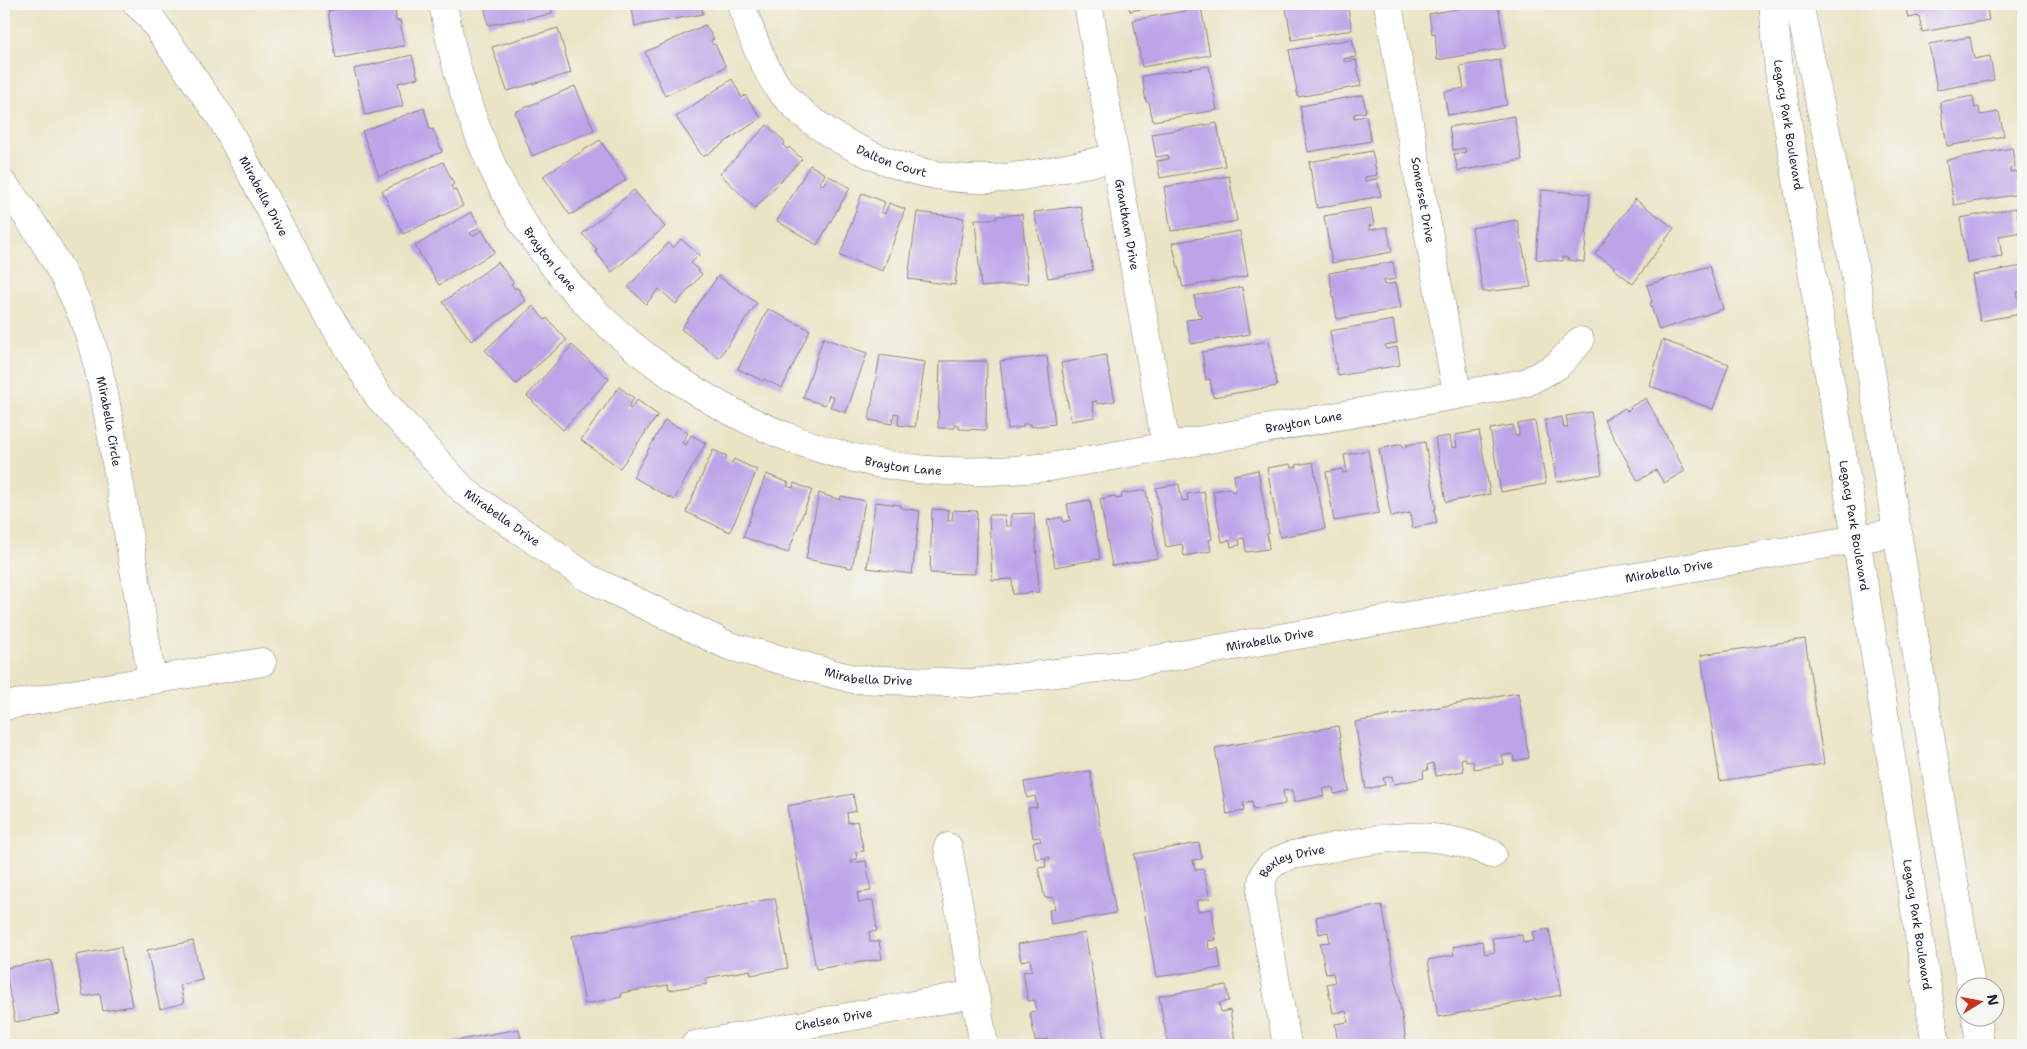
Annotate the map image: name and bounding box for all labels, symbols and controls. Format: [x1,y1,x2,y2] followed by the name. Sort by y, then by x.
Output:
[1770,59,1807,192] street label: Legacy Park Boulevard
[853,141,928,181] street label: Dalton Court
[235,153,292,239] street label: Mirabella Drive
[1407,156,1438,244] street label: Somerset Drive
[1111,178,1143,272] street label: Grantham Drive
[520,224,580,295] street label: Brayton Lane
[92,375,125,468] street label: Mirabella Circle
[1264,407,1344,437] street label: Brayton Lane
[863,453,942,479] street label: Brayton Lane
[1835,459,1873,592] street label: Legacy Park Boulevard
[461,486,543,550] street label: Mirabella Drive
[1624,556,1714,587] street label: Mirabella Drive
[1225,624,1315,655] street label: Mirabella Drive
[823,664,913,689] street label: Mirabella Drive
[1256,841,1326,880] street label: Bexley Drive
[1899,858,1935,991] street label: Legacy Park Boulevard
[1954,976,2004,1026] north arrow
[1983,993,2003,1007] text: N
[794,1005,874,1035] street label: Chelsea Drive

